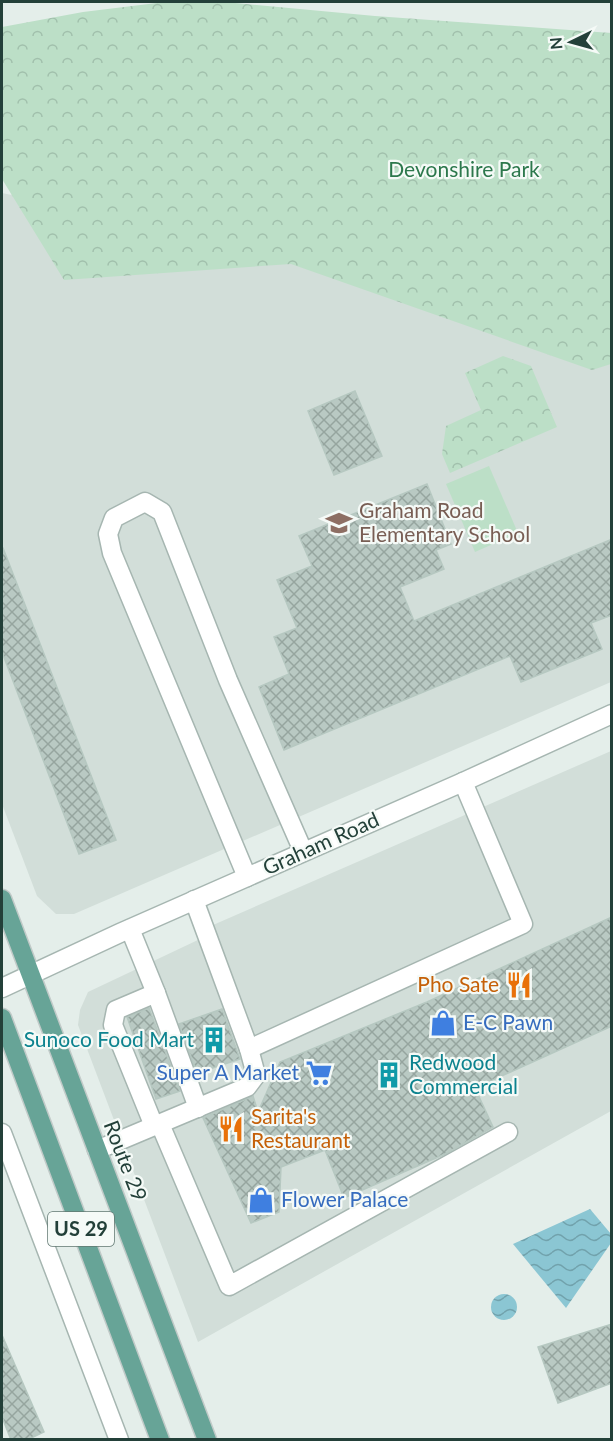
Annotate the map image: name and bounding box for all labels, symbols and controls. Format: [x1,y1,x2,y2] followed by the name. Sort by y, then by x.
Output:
[541,12,601,72] north arrow
[546,36,566,50] text: N
[388,156,540,181] park label: Devonshire Park
[359,497,530,546] place label: Graham Road Elementary School
[324,508,354,538] school or university icon: Graham Road Elementary School
[258,806,382,879] street label: Graham Road
[504,970,534,1000] restaurant icon: Pho Sate
[417,971,499,996] place label: Pho Sate
[428,1008,458,1038] shop icon: E-C Pawn
[463,1009,553,1034] place label: E-C Pawn
[199,1025,229,1055] building icon: Sunoco Food Mart
[24,1026,194,1051] place label: Sunoco Food Mart
[409,1049,518,1098] place label: Redwood Commercial
[304,1058,334,1088] supermarket icon: Super A Market
[157,1059,299,1084] place label: Super A Market
[374,1060,404,1090] building icon: Redwood Commercial
[251,1103,351,1152] place label: Sarita's Restaurant
[216,1114,246,1144] restaurant icon: Sarita's Restaurant
[100,1117,153,1204] street label: Route 29
[246,1185,276,1215] shop icon: Flower Palace
[281,1186,408,1211] place label: Flower Palace
[48,1212,114,1246] road number: US 29

